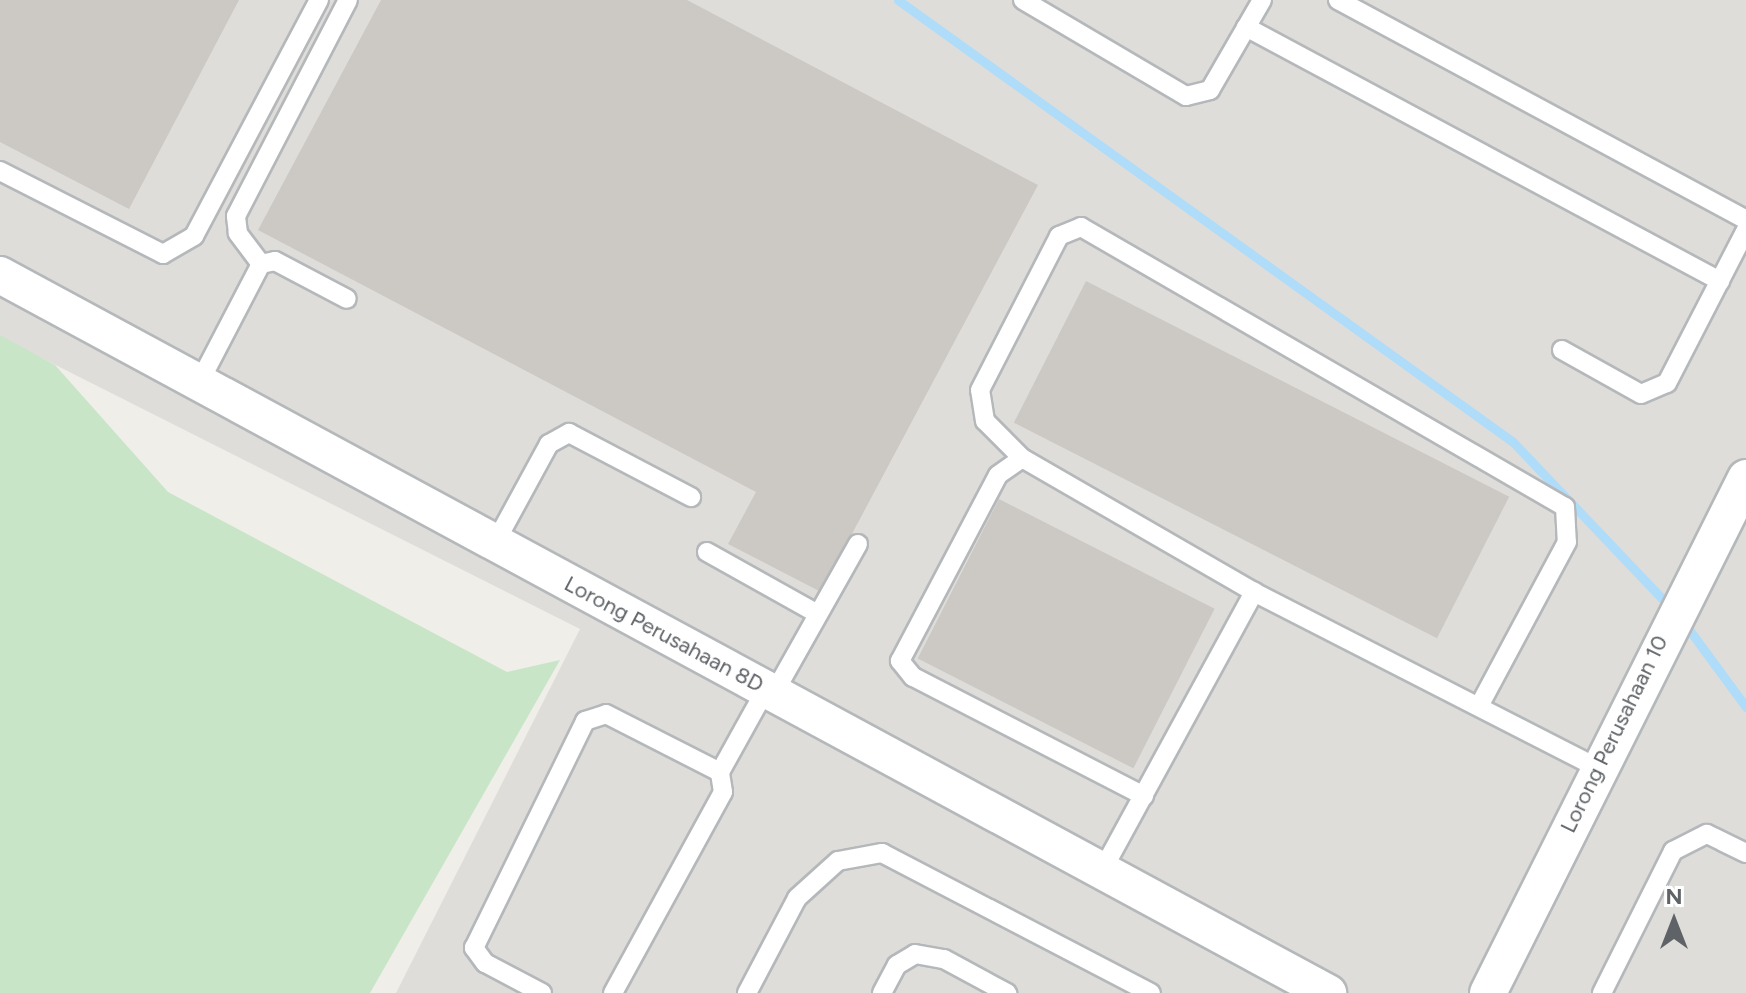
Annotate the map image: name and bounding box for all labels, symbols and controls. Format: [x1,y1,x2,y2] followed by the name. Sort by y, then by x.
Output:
[560,570,768,698] street label: Lorong Perusahaan 8D
[1555,631,1673,837] street label: Lorong Perusahaan 10
[1634,881,1714,961] north arrow
[1665,883,1683,910] text: N

